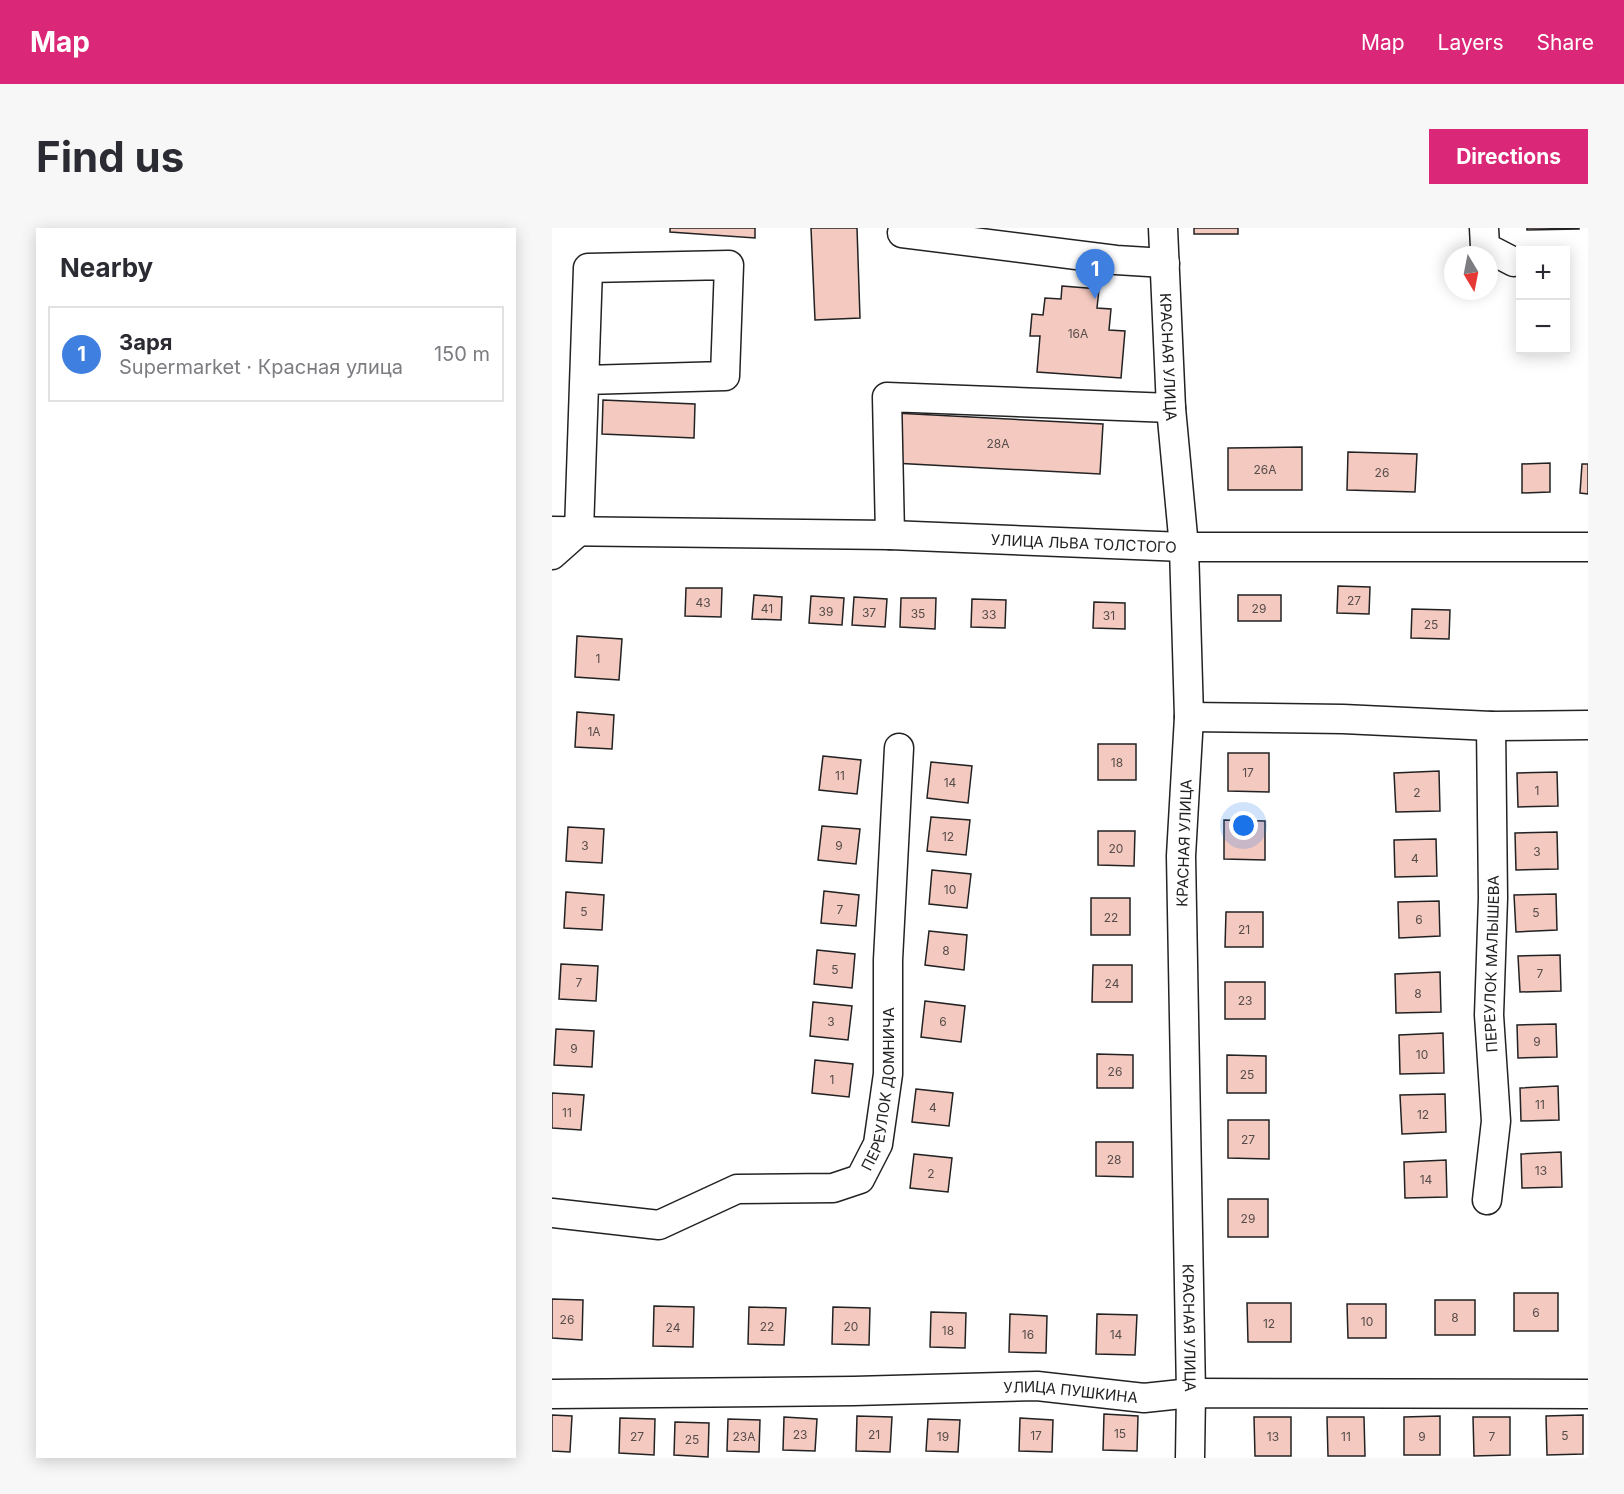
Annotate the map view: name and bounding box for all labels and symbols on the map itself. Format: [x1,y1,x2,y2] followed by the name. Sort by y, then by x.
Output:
[1444,246,1498,300] north arrow
[1076,250,1114,299] pin: 1
[1156,293,1182,422] street label: КРАСНАЯ УЛИЦА
[1068,326,1088,341] house number: 16А
[986,436,1010,451] house number: 28А
[1253,462,1277,477] house number: 26А
[1375,465,1389,480] house number: 26
[990,530,1177,556] street label: УЛИЦА ЛЬВА ТОЛСТОГО
[1347,593,1361,608] house number: 27
[695,595,711,610] house number: 43
[761,601,773,616] house number: 41
[1252,601,1266,616] house number: 29
[819,604,833,619] house number: 39
[862,605,876,620] house number: 37
[911,606,925,621] house number: 35
[982,607,996,622] house number: 33
[1103,608,1115,623] house number: 31
[1424,617,1438,632] house number: 25
[596,651,600,666] house number: 1
[587,724,601,739] house number: 1А
[1111,755,1123,770] house number: 18
[1242,765,1254,780] house number: 17
[835,768,845,783] house number: 11
[944,775,957,790] house number: 14
[1172,779,1196,907] street label: КРАСНАЯ УЛИЦА
[1535,783,1539,798] house number: 1
[1413,785,1421,800] house number: 2
[1229,811,1258,840] your location
[942,829,954,844] house number: 12
[581,838,589,853] house number: 3
[835,838,843,853] house number: 9
[1109,841,1123,856] house number: 20
[1533,844,1541,859] house number: 3
[1411,851,1419,866] house number: 4
[1479,875,1503,1053] street label: ПЕРЕУЛОК МАЛЫШЕВА
[944,882,956,897] house number: 10
[837,902,844,917] house number: 7
[580,904,588,919] house number: 5
[1532,905,1540,920] house number: 5
[1104,910,1118,925] house number: 22
[1415,912,1423,927] house number: 6
[1238,922,1250,937] house number: 21
[942,943,950,958] house number: 8
[831,962,839,977] house number: 5
[1537,966,1544,981] house number: 7
[576,975,583,990] house number: 7
[1105,976,1120,991] house number: 24
[1414,986,1422,1001] house number: 8
[1238,993,1252,1008] house number: 23
[857,1007,898,1174] street label: ПЕРЕУЛОК ДОМНИЧА
[827,1014,835,1029] house number: 3
[939,1014,947,1029] house number: 6
[1533,1034,1541,1049] house number: 9
[570,1041,578,1056] house number: 9
[1416,1047,1428,1062] house number: 10
[1108,1064,1122,1079] house number: 26
[1240,1067,1254,1082] house number: 25
[830,1072,834,1087] house number: 1
[1535,1097,1545,1112] house number: 11
[929,1100,937,1115] house number: 4
[562,1105,572,1120] house number: 11
[1417,1107,1429,1122] house number: 12
[1241,1132,1255,1147] house number: 27
[1107,1152,1121,1167] house number: 28
[1535,1163,1547,1178] house number: 13
[927,1166,935,1181] house number: 2
[1420,1172,1433,1187] house number: 14
[1241,1211,1255,1226] house number: 29
[1179,1264,1200,1392] street label: КРАСНАЯ УЛИЦА
[1532,1305,1540,1320] house number: 6
[1451,1310,1459,1325] house number: 8
[560,1312,574,1327] house number: 26
[1361,1314,1373,1329] house number: 10
[1263,1316,1275,1331] house number: 12
[760,1319,774,1334] house number: 22
[844,1319,858,1334] house number: 20
[666,1320,681,1335] house number: 24
[942,1323,954,1338] house number: 18
[1022,1327,1034,1342] house number: 16
[1110,1327,1123,1342] house number: 14
[1003,1376,1139,1407] street label: УЛИЦА ПУШКИНА
[1114,1426,1126,1441] house number: 15
[793,1427,807,1442] house number: 23
[868,1427,880,1442] house number: 21
[1030,1428,1042,1443] house number: 17
[1561,1428,1569,1443] house number: 5
[630,1429,644,1444] house number: 27
[732,1429,756,1444] house number: 23А
[937,1429,949,1444] house number: 19
[1267,1429,1279,1444] house number: 13
[1341,1429,1351,1444] house number: 11
[1418,1429,1426,1444] house number: 9
[1489,1429,1496,1444] house number: 7
[685,1432,699,1447] house number: 25

